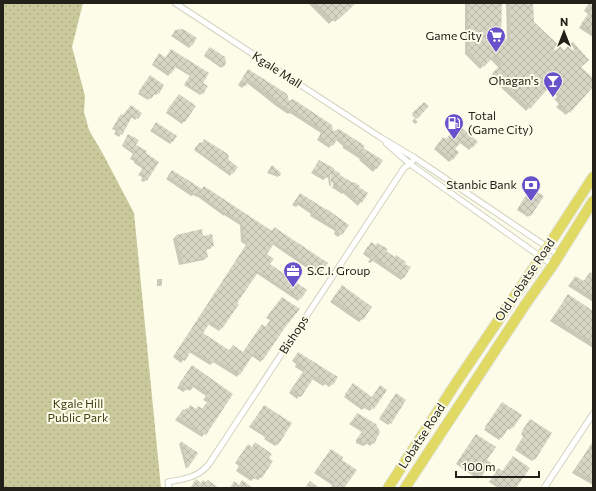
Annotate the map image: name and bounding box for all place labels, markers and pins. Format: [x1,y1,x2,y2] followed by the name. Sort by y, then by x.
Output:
[485,25,507,53] supermarket icon: Game City
[425,28,482,42] place label: Game City
[542,70,564,98] bar icon: Ohagan's
[489,73,539,87] place label: Ohagan's
[468,108,533,136] place label: Total (Game City)
[443,112,465,140] fuel station icon: Total (Game City)
[520,174,542,202] bank icon: Stanbic Bank
[446,177,517,191] place label: Stanbic Bank
[282,260,304,288] office icon: S.C.I. Group
[307,263,370,277] place label: S.C.I. Group

